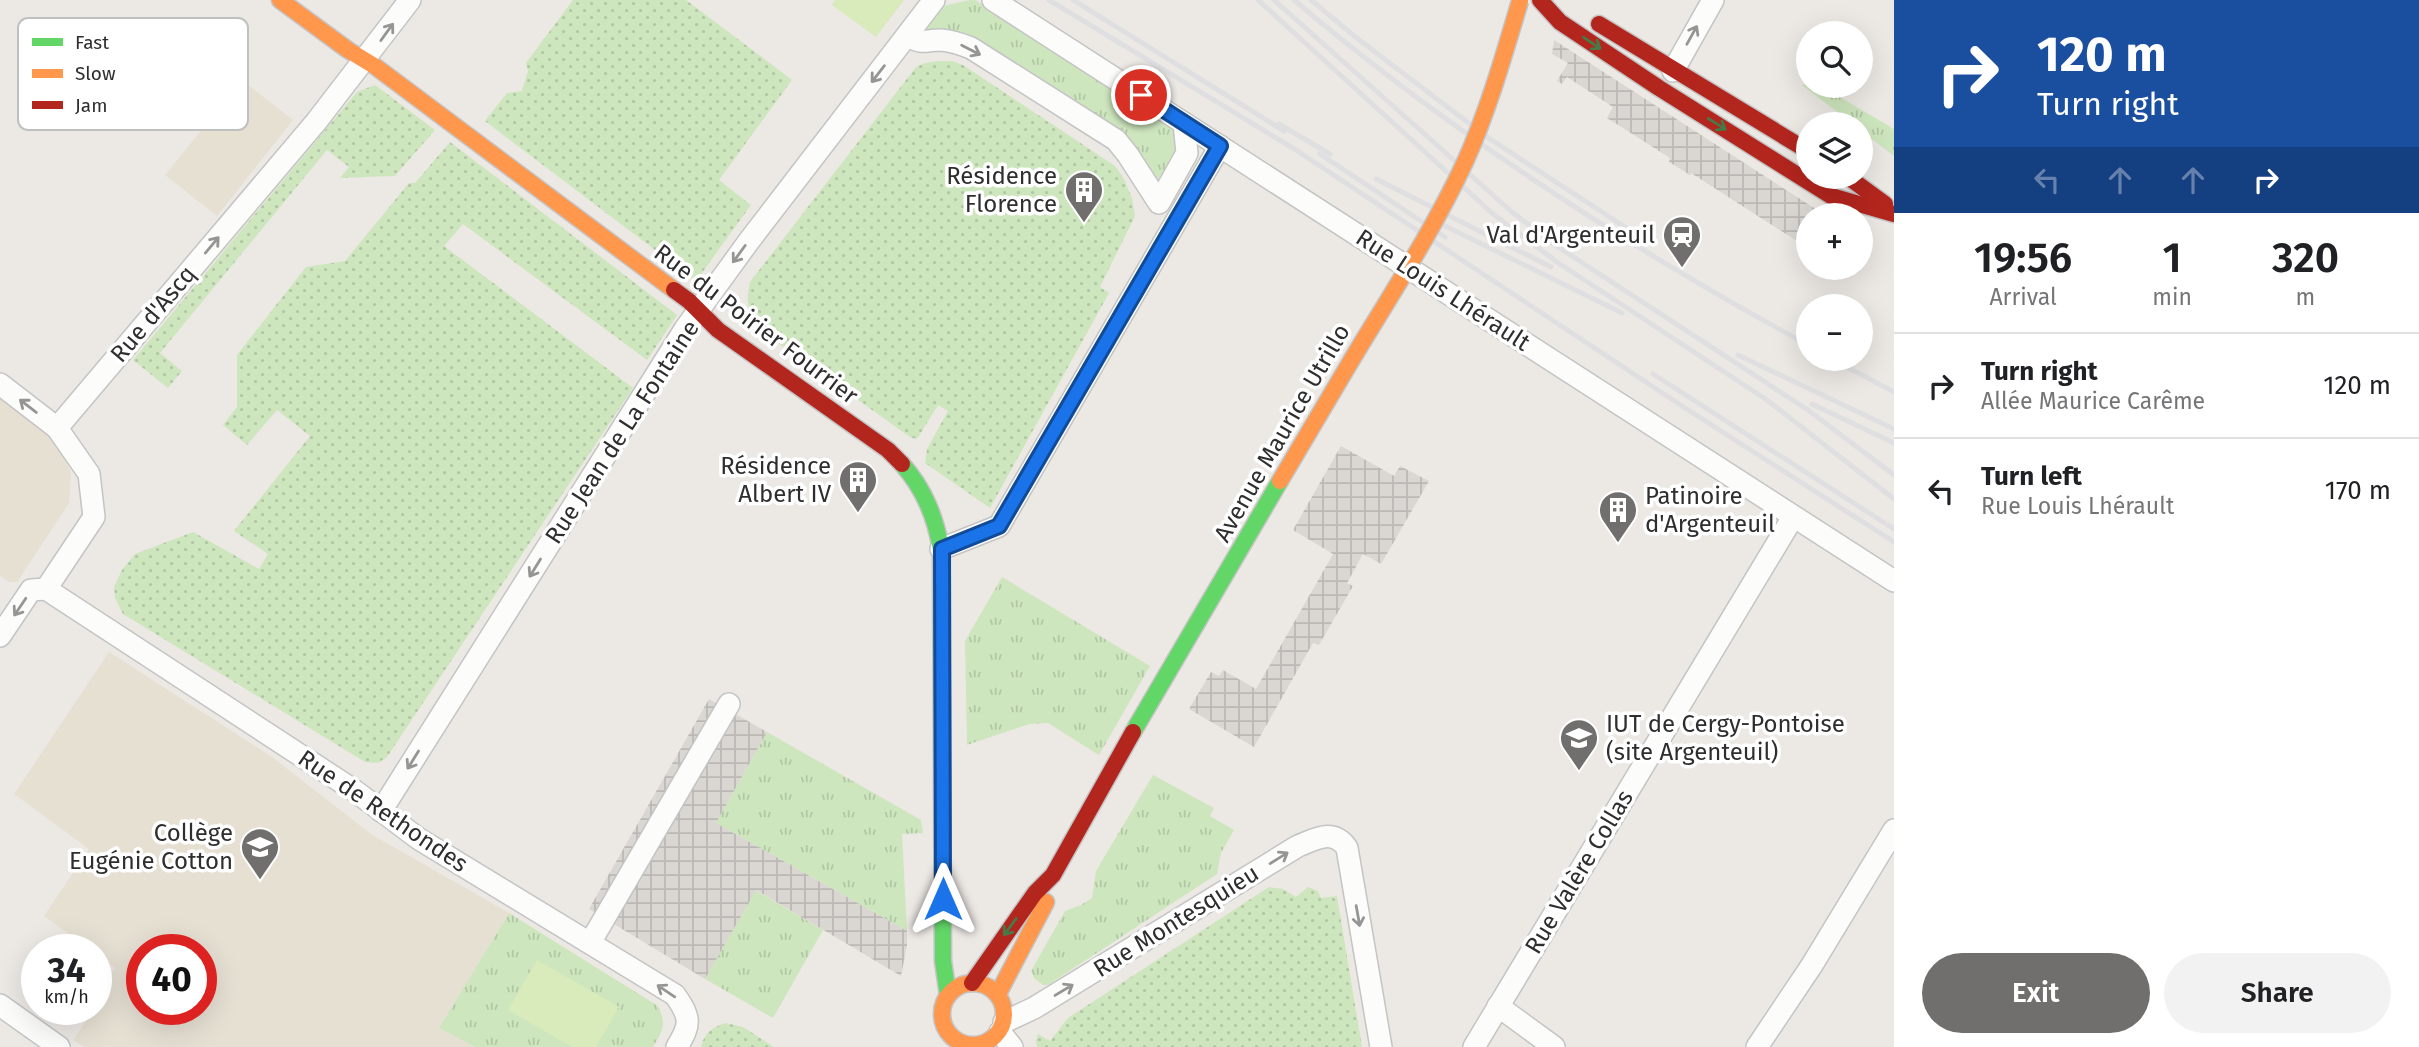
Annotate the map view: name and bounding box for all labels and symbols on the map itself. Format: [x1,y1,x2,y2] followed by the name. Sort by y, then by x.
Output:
[18,18,248,130] legend
[380,23,394,42] one-way arrow
[1685,25,1699,45] one-way arrow
[75,31,109,54] text: Fast
[1582,37,1602,51] one-way arrow
[960,43,981,57] one-way arrow
[75,62,116,85] text: Slow
[870,64,885,82] one-way arrow
[1111,65,1171,125] pin
[75,94,107,117] text: Jam
[1706,118,1726,132] one-way arrow
[946,162,1057,218] place label: Résidence Florence
[1063,169,1105,224] building icon: Résidence Florence
[1661,214,1703,269] station icon: Val d'Argenteuil
[1486,221,1655,249] place label: Val d'Argenteuil
[1351,223,1535,357] street label: Rue Louis Lhérault
[204,237,220,255] one-way arrow
[649,238,864,410] street label: Rue du Poirier Fourrier
[732,244,746,263] one-way arrow
[105,260,201,368] street label: Rue d'Ascq
[539,315,705,549] street label: Rue Jean de La Fontaine
[1208,319,1356,547] street label: Avenue Maurice Utrillo
[20,399,38,414] one-way arrow
[720,452,832,508] place label: Résidence Albert IV
[837,459,879,514] building icon: Résidence Albert IV
[1645,482,1775,538] place label: Patinoire d'Argenteuil
[1597,489,1639,544] building icon: Patinoire d'Argenteuil
[527,557,541,577] one-way arrow
[12,597,27,616] one-way arrow
[1606,710,1845,766] place label: IUT de Cergy-Pontoise (site Argenteuil)
[1558,717,1600,772] school or university icon: IUT de Cergy-Pontoise (site Argenteuil)
[293,744,473,878] street label: Rue de Rethondes
[405,750,420,769] one-way arrow
[1519,785,1639,959] street label: Rue Valère Collas
[69,819,233,875] place label: Collège Eugénie Cotton
[239,826,281,881] school or university icon: Collège Eugénie Cotton
[1268,850,1288,864] one-way arrow
[1088,859,1264,983] street label: Rue Montesquieu
[906,862,980,936] position arrow
[1352,904,1365,927] one-way arrow
[1003,917,1017,936] one-way arrow
[126,934,217,1025] speed limit sign: 40
[1054,982,1073,997] one-way arrow
[657,984,676,998] one-way arrow

